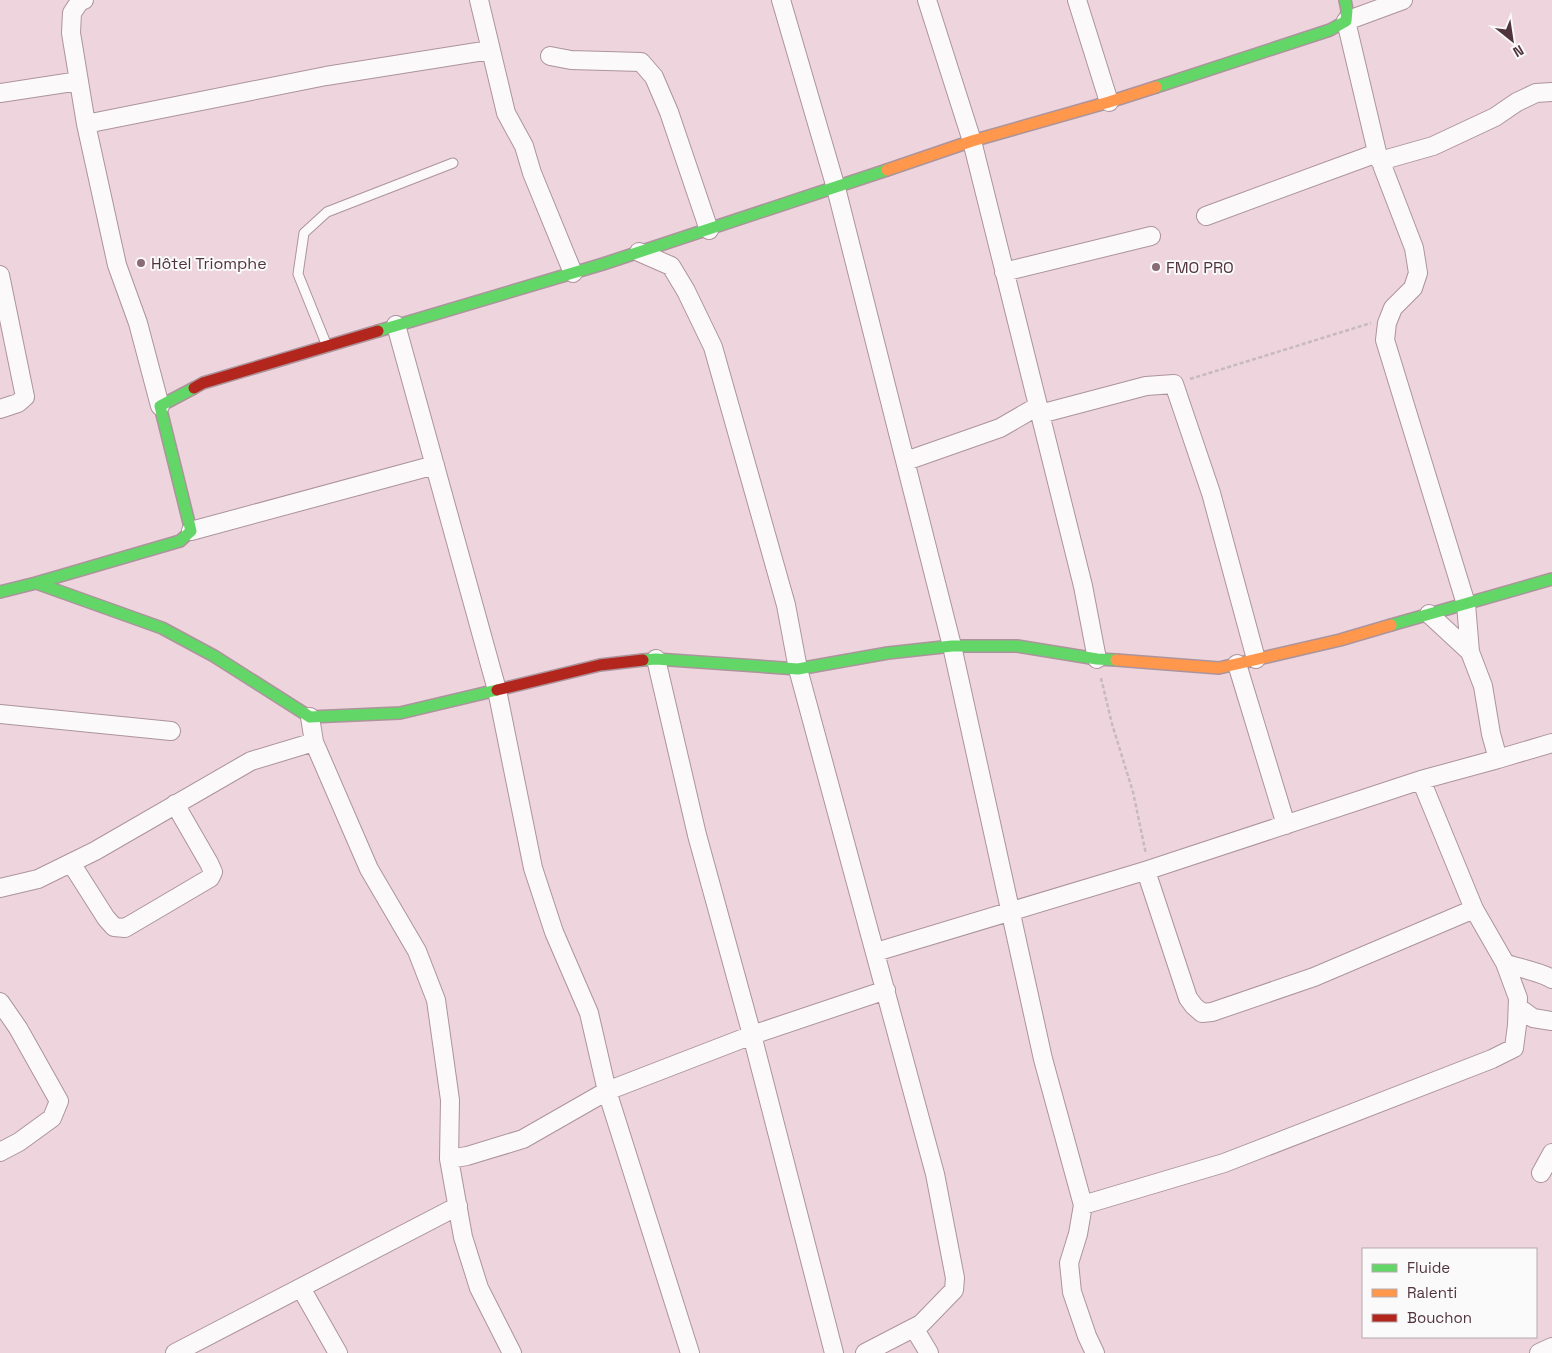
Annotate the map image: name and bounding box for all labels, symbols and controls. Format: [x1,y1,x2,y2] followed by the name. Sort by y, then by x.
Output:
[1487,15,1537,65] north arrow
[1510,41,1527,61] text: N
[151,253,267,274] place label: Hôtel Triomphe
[135,257,147,269] marker: Hôtel Triomphe
[1166,257,1234,278] place label: FMO PRO
[1150,261,1162,273] marker: FMO PRO
[1362,1248,1537,1338] legend
[1407,1258,1450,1277] text: Fluide
[1407,1283,1457,1302] text: Ralenti
[1407,1308,1472,1327] text: Bouchon

